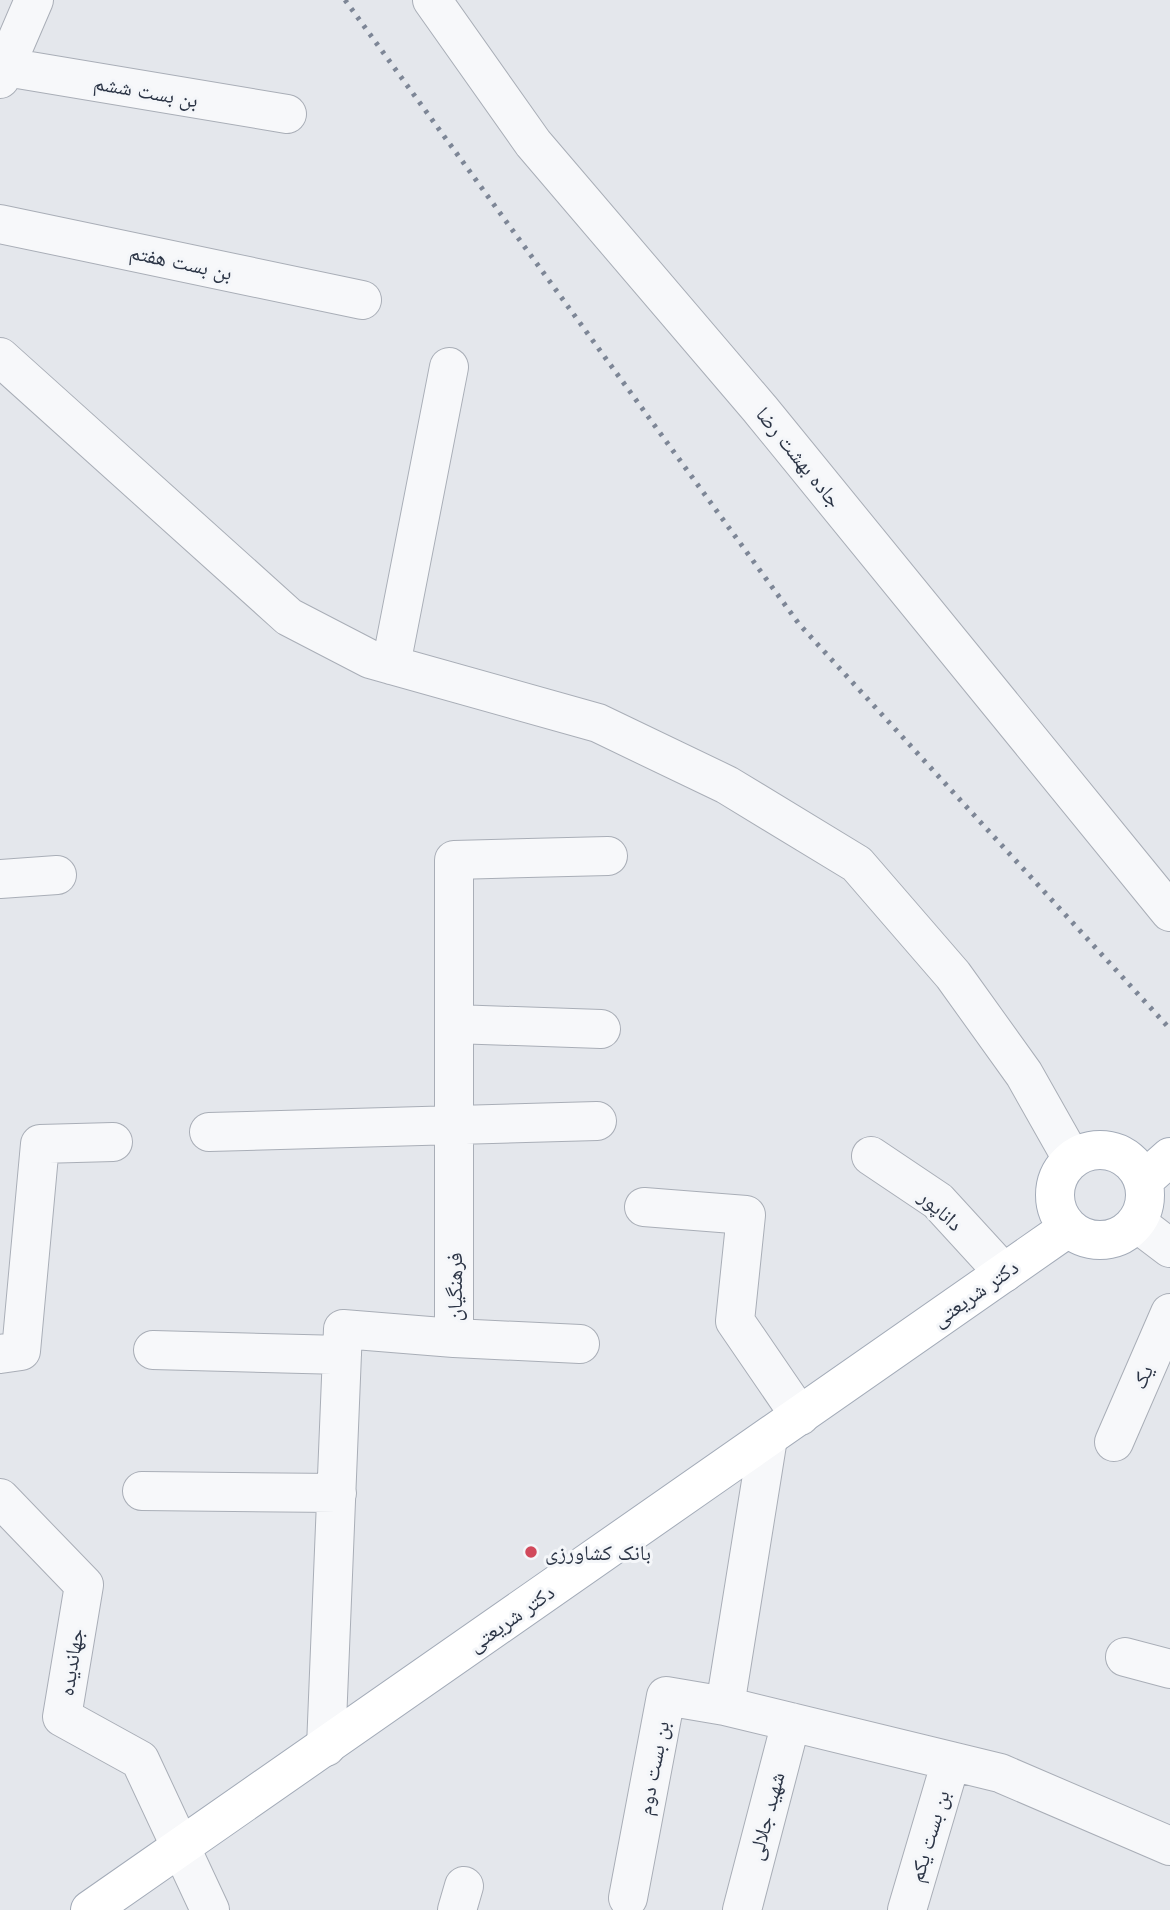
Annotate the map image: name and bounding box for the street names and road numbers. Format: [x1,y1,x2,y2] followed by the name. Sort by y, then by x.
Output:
[92,71,200,114] street label: بن بست ششم
[127,240,234,287] street label: بن بست هفتم
[751,402,846,512] street label: جاده بهشت رضا
[913,1184,967,1236] street label: داناپور
[443,1253,467,1321] street label: فرهنگیان
[928,1255,1023,1333] street label: دکتر شریعتی
[1127,1362,1158,1392] street label: یک
[464,1580,559,1658] street label: دکتر شریعتی
[54,1627,89,1698] street label: جهاندیده
[633,1719,676,1818] street label: بن بست دوم
[743,1769,791,1863] street label: شهید جلالی
[904,1787,957,1885] street label: بن بست یکم

